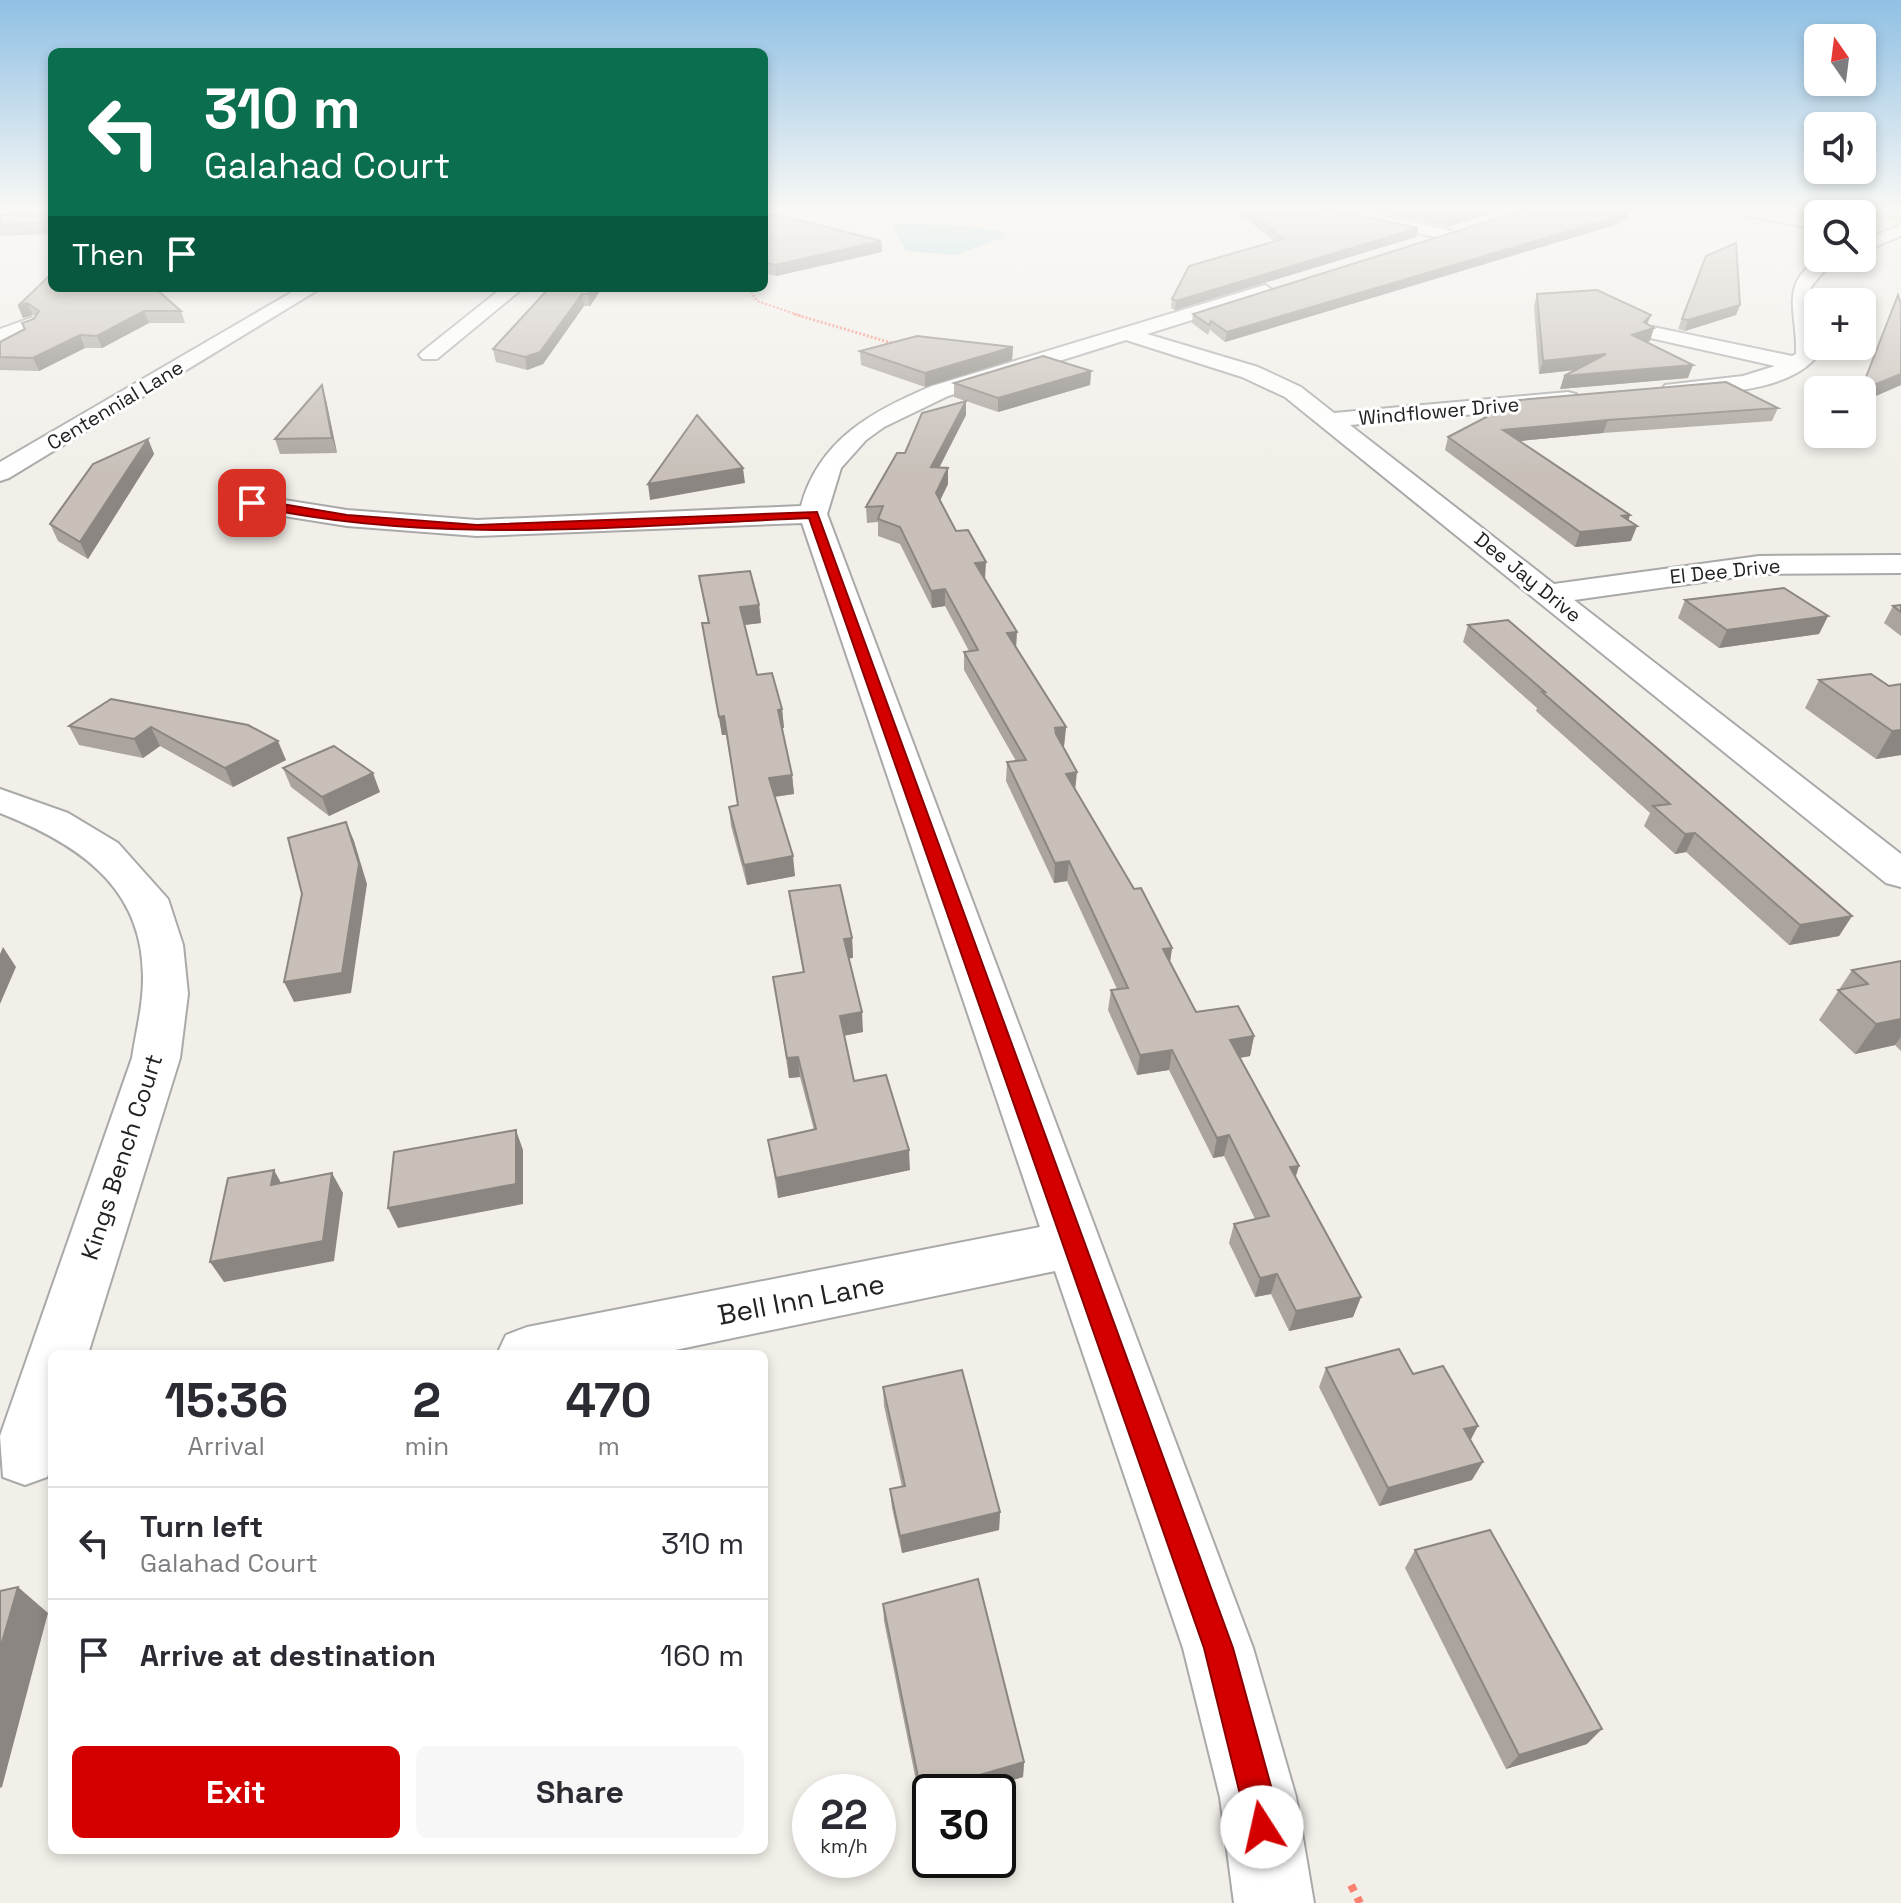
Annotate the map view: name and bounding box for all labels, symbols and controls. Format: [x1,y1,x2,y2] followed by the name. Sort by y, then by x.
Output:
[1804,24,1876,96] north arrow
[1804,24,1876,448] map controls
[204,73,361,144] text: 310 m
[72,80,176,184] icon: left
[1804,112,1876,184] button: sound
[204,143,450,189] text: Galahad Court
[1804,200,1876,272] button: search
[160,232,204,276] icon: arrive
[72,235,144,274] text: Then
[1804,288,1876,360] button: +
[42,354,188,456] street label: Centennial Lane
[1804,376,1876,448] button: −
[1358,391,1520,431] street label: Windflower Drive
[218,469,286,537] pin
[230,481,274,525] icon: arrive
[1469,526,1587,628] street label: Dee Jay Drive
[1668,552,1782,590] street label: El Dee Drive
[74,1050,169,1264] street label: Kings Bench Court
[714,1265,888,1333] street label: Bell Inn Lane
[164,1370,288,1431] text: 15:36
[413,1370,441,1431] text: 2
[566,1370,652,1431] text: 470
[188,1429,265,1463] text: Arrival
[404,1429,449,1463] text: min
[597,1429,620,1463] text: m
[140,1507,263,1546] text: Turn left
[72,1521,116,1565] icon: left
[661,1524,744,1563] text: 310 m
[140,1546,318,1580] text: Galahad Court
[72,1633,116,1677] icon: arrive
[140,1636,436,1675] text: Arrive at destination
[660,1636,744,1675] text: 160 m
[72,1746,400,1838] button: Exit
[416,1746,744,1838] button: Share
[912,1774,1016,1878] speed limit sign: 30
[1220,1785,1304,1869] position arrow
[820,1790,868,1841] text: 22
[820,1833,868,1859] text: km/h

